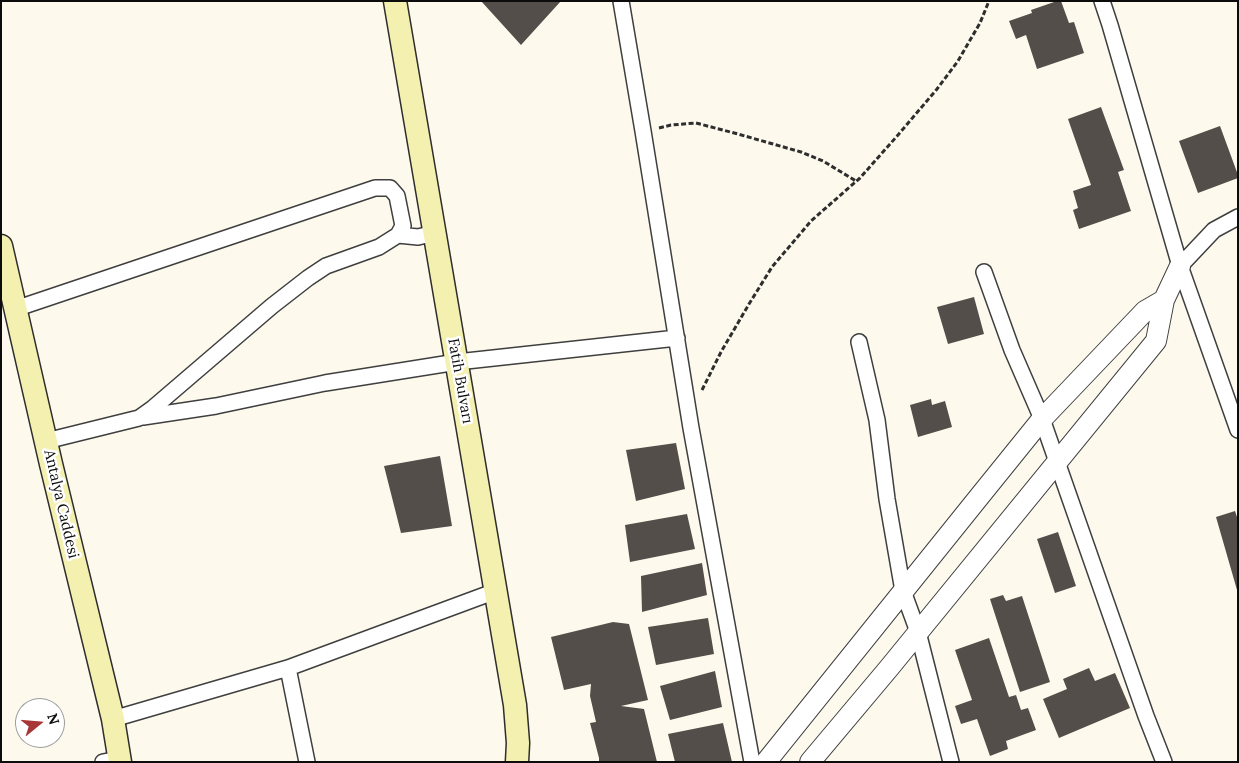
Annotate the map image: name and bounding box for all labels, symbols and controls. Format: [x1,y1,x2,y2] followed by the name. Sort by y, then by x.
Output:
[444,337,476,425] street label: Fatih Bulvarı
[40,448,82,560] street label: Antalya Caddesi
[15,698,65,748] north arrow
[43,711,64,727] text: N

